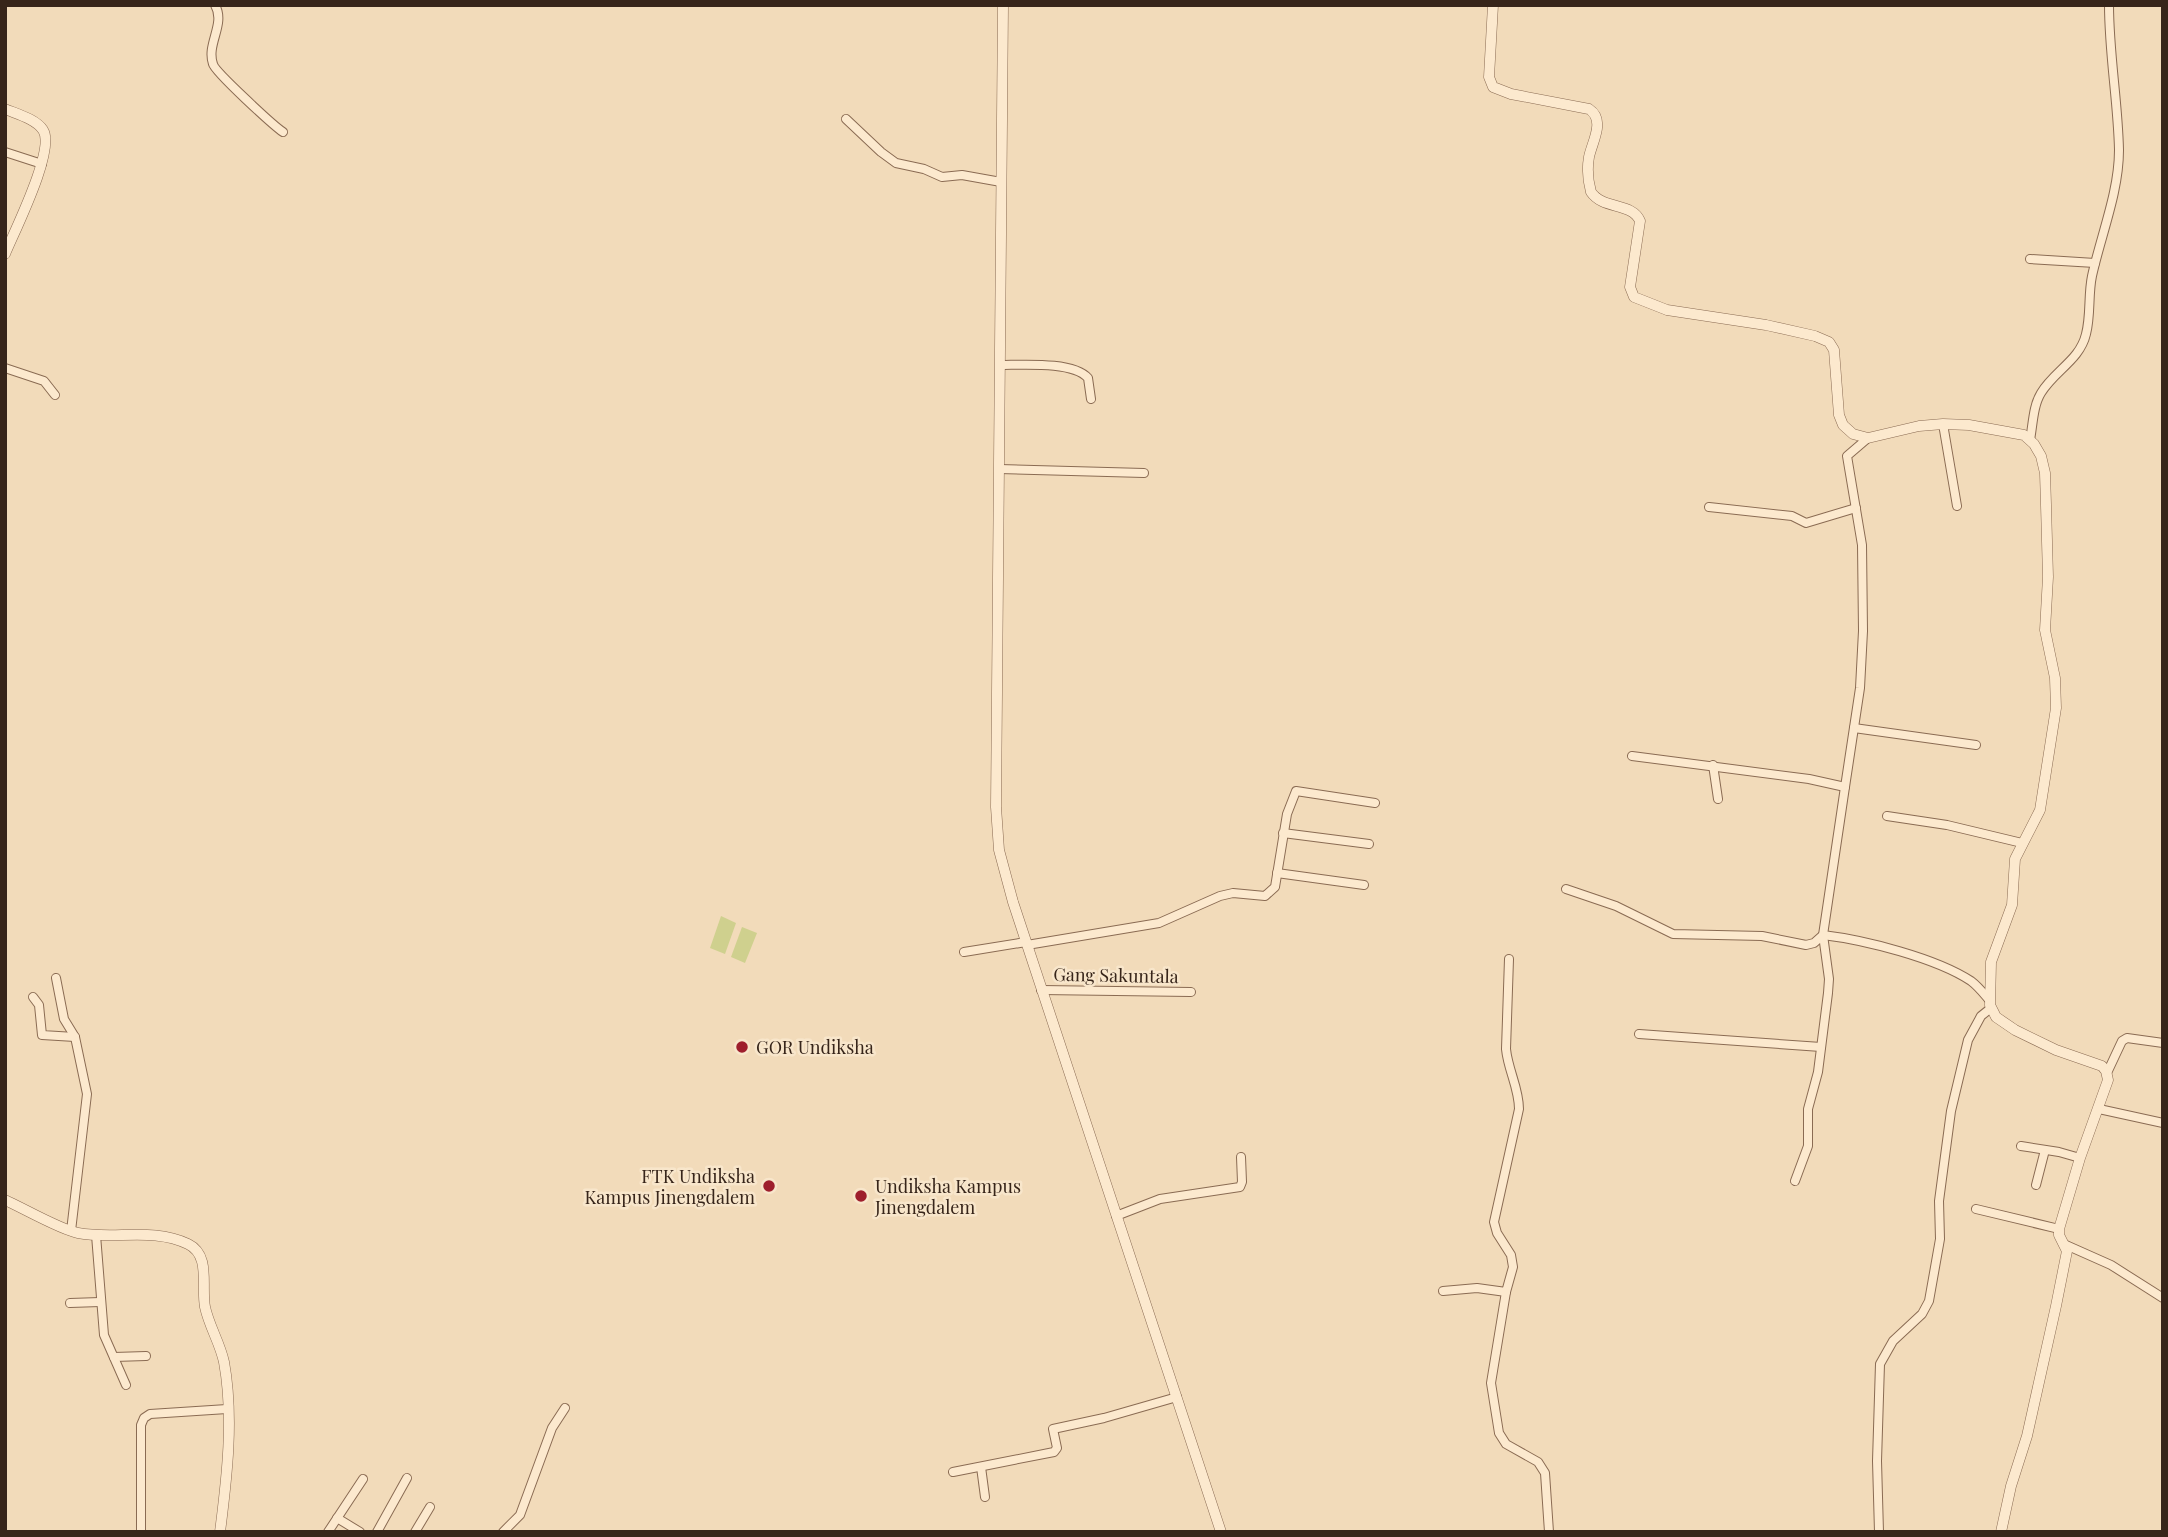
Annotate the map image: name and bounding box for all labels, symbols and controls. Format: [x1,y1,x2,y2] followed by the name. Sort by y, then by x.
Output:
[1053,962,1179,988] street label: Gang Sakuntala
[756,1035,874,1059] place label: GOR Undiksha
[734,1039,750,1055] marker: GOR Undiksha
[585,1164,755,1209] place label: FTK Undiksha Kampus Jinengdalem
[874,1174,1021,1219] place label: Undiksha Kampus Jinengdalem
[761,1178,777,1194] marker: FTK Undiksha Kampus Jinengdalem
[853,1188,869,1204] marker: Undiksha Kampus Jinengdalem

